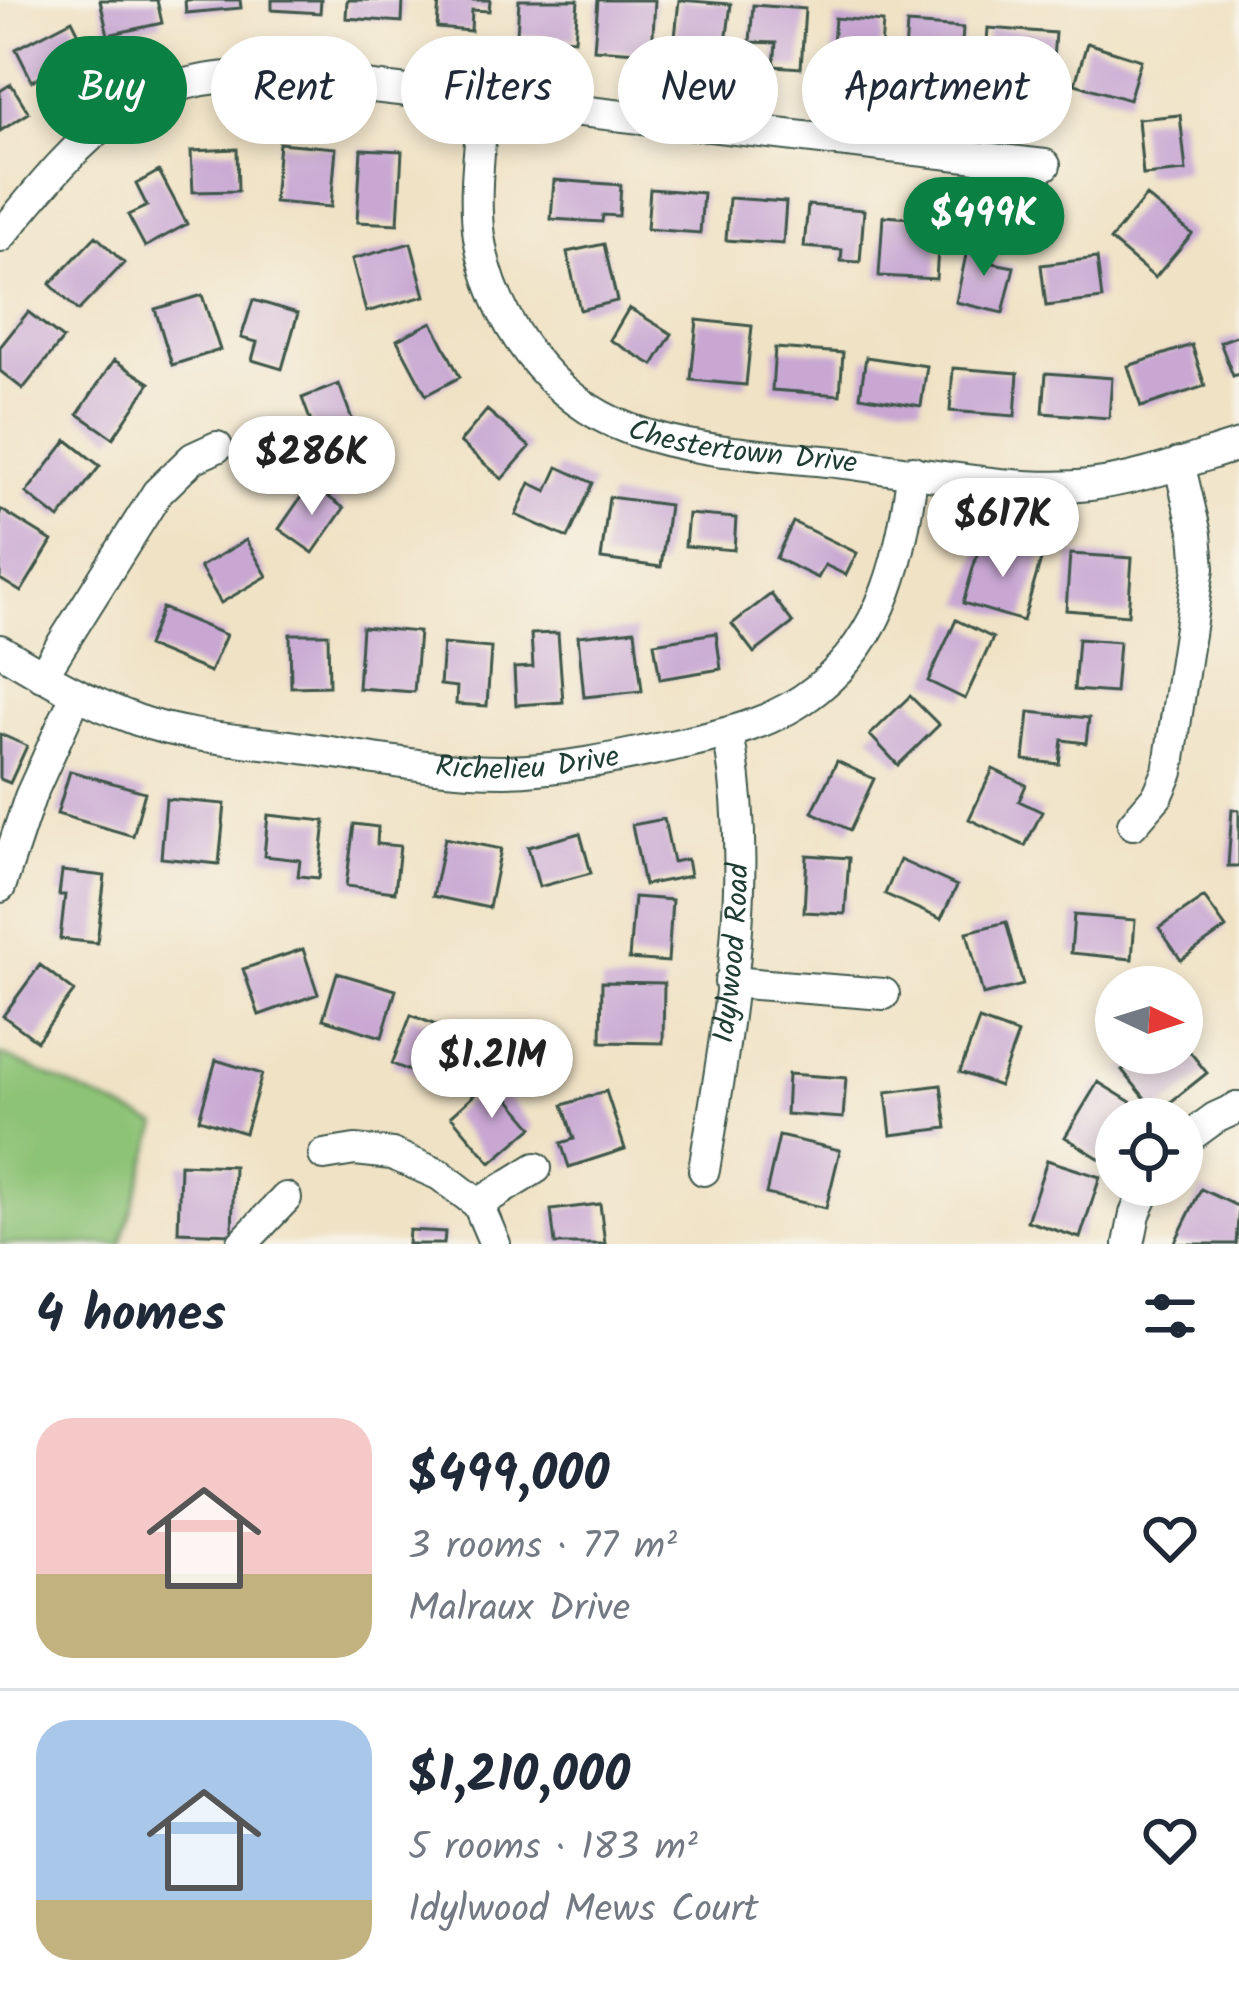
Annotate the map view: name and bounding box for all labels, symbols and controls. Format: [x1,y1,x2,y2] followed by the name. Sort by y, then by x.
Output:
[36,36,187,144] chip: Buy
[211,36,377,144] chip: Rent
[401,36,594,144] chip: Filters
[618,36,778,144] chip: New
[802,36,1072,144] chip: Apartment
[900,177,1068,279] pin: $499K
[930,185,1038,247] text: $499K
[621,406,860,488] street label: Chestertown Drive
[228,416,396,518] pin: $286K
[255,424,369,486] text: $286K
[919,478,1087,580] pin: $617K
[954,486,1052,548] text: $617K
[433,733,624,795] street label: Richelieu Drive
[701,862,764,1046] street label: Idylwood Road
[1095,966,1203,1074] north arrow
[1095,966,1203,1206] map controls
[394,1019,590,1121] pin: $1.21M
[438,1027,546,1089] text: $1.21M
[1095,1098,1203,1206] button: locate
[36,1276,226,1357] text: 4 homes
[1137,1283,1203,1349] icon: filters
[408,1436,609,1517] text: $499,000
[132,1466,276,1610] icon: home
[1137,1505,1203,1571] icon: heart
[408,1517,677,1579] text: 3 rooms · 77 m²
[408,1579,630,1641] text: Malraux Drive
[408,1737,630,1818] text: $1,210,000
[132,1768,276,1912] icon: home
[1137,1807,1203,1873] icon: heart
[408,1818,698,1880] text: 5 rooms · 183 m²
[408,1880,759,1942] text: Idylwood Mews Court

